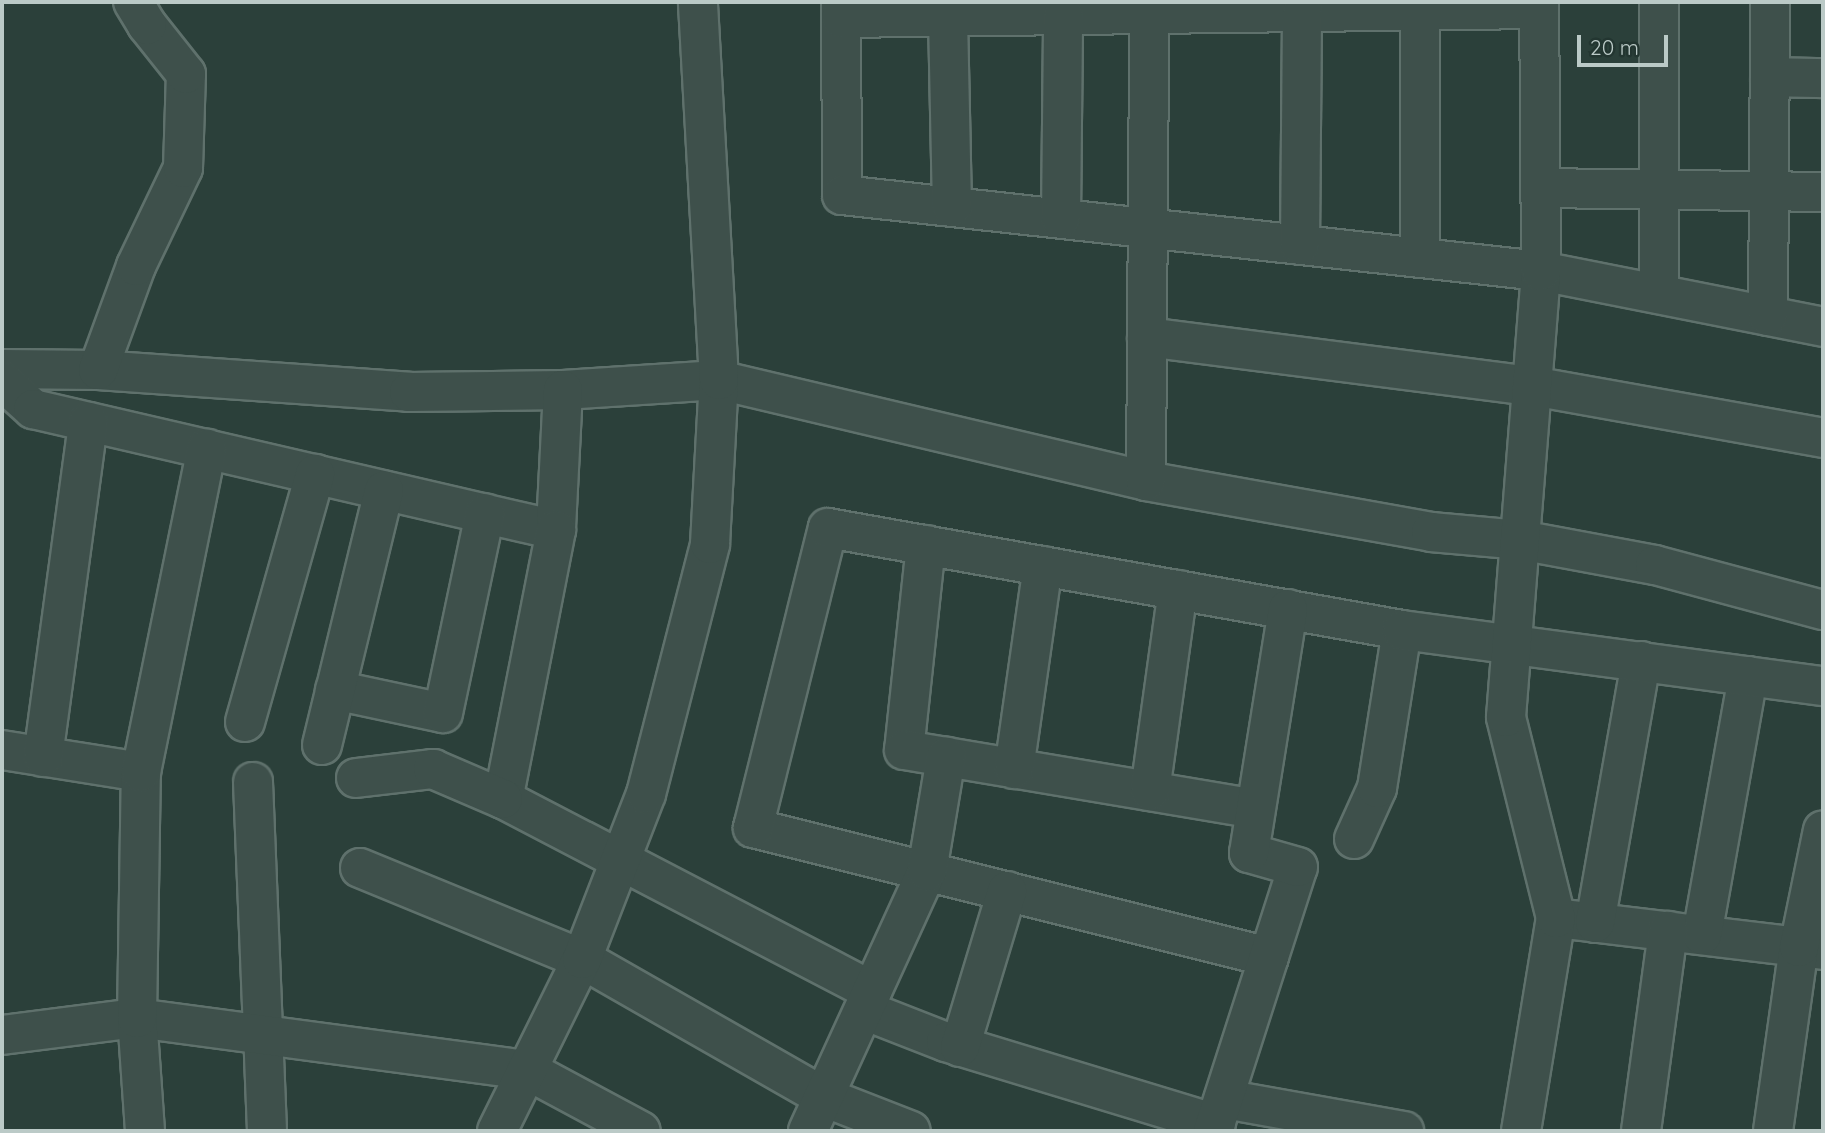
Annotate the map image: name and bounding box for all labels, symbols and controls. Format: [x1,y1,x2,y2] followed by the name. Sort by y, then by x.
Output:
[1580,21,1671,65] scale bar
[1590,34,1639,60] text: 20 m

